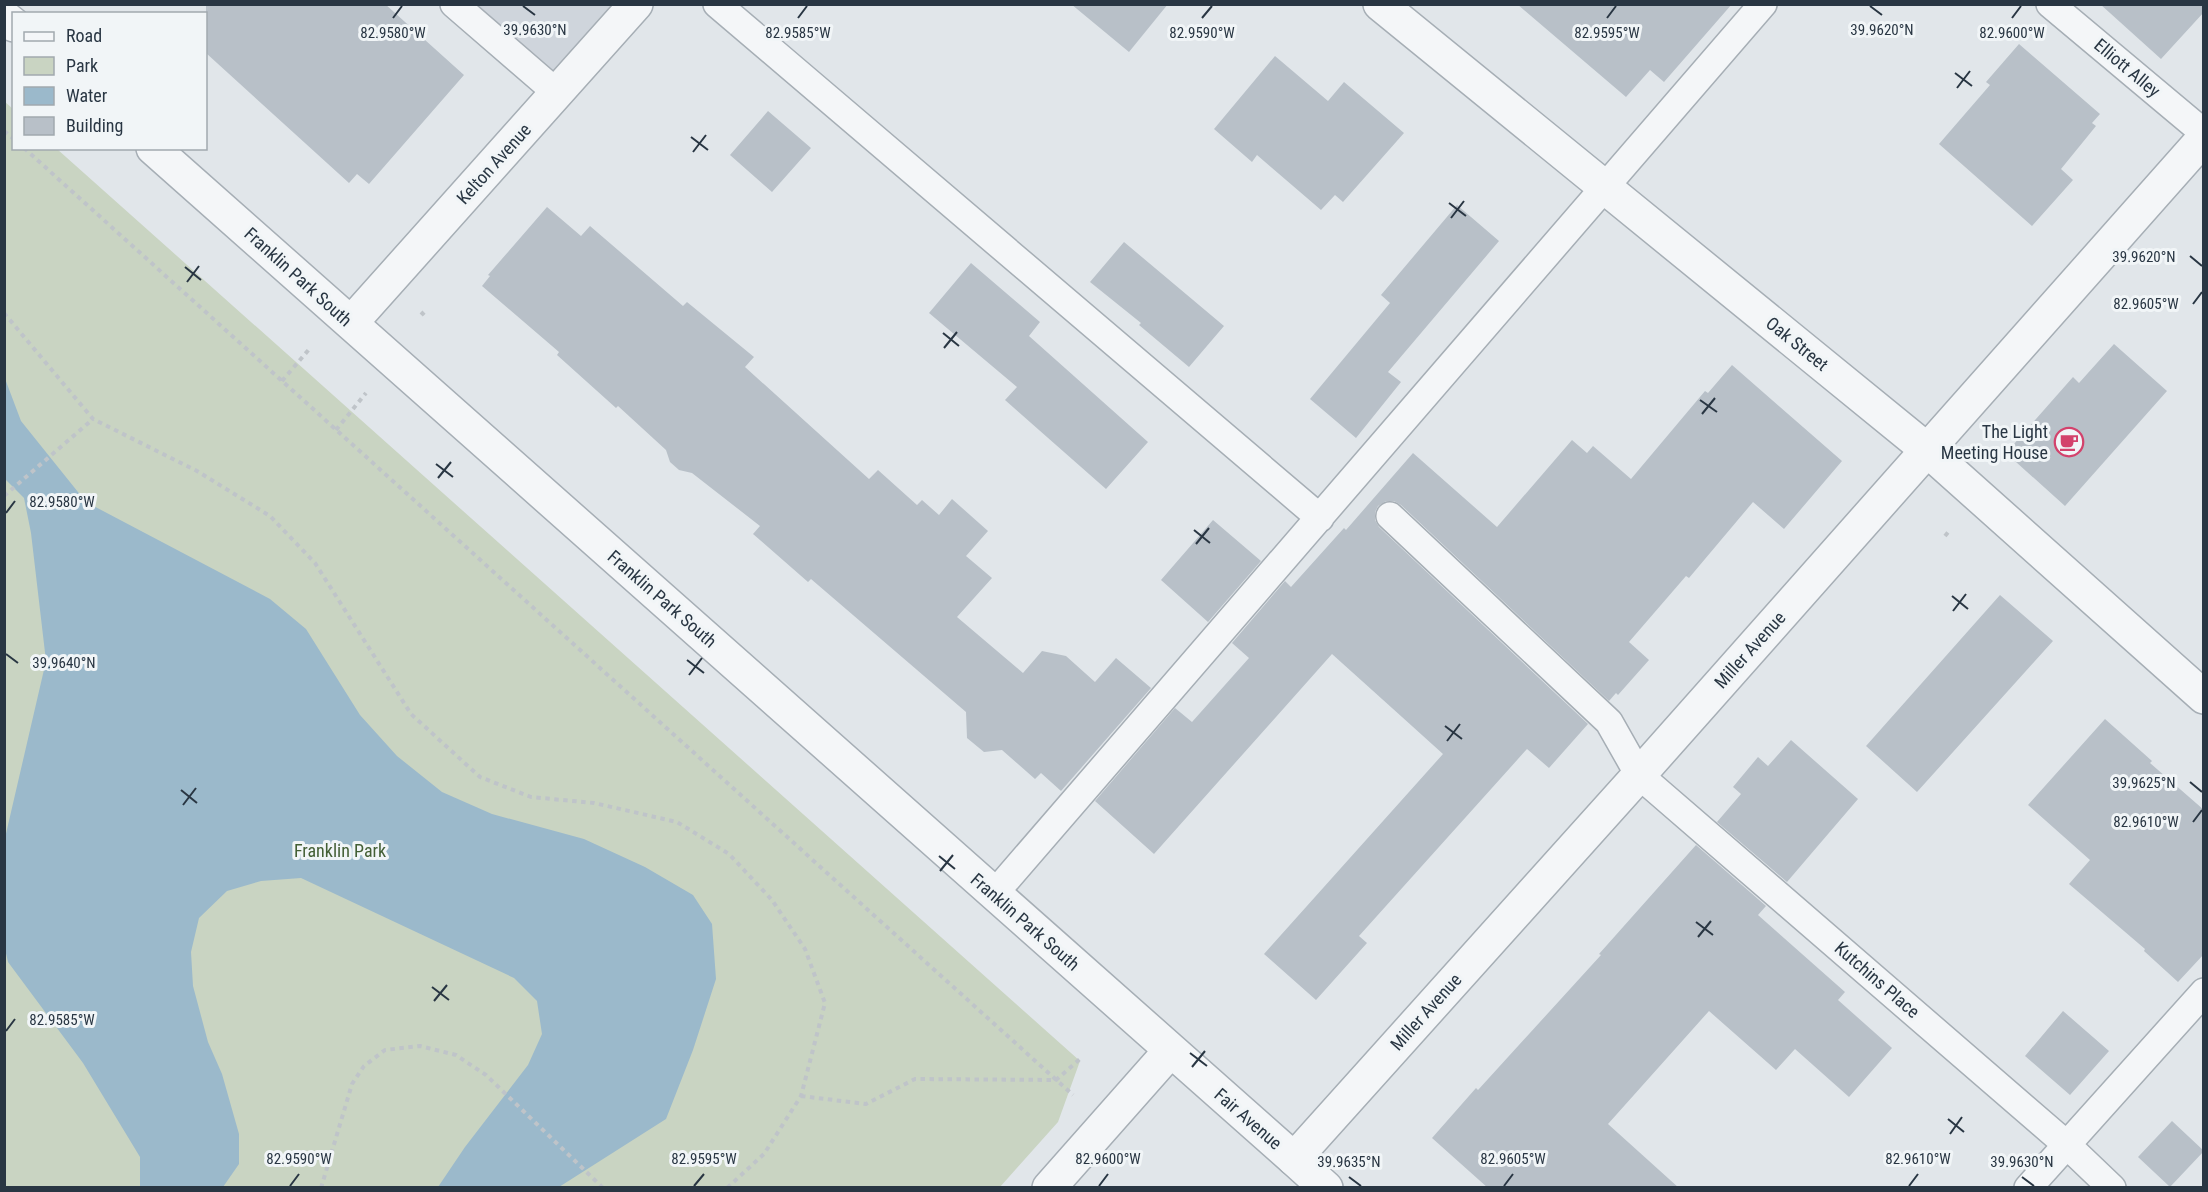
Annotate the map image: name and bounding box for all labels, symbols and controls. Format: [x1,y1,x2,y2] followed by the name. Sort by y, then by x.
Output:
[12,12,207,150] legend
[503,21,567,39] text: 39.9630°N
[1850,21,1914,39] text: 39.9620°N
[360,24,426,42] text: 82.9580°W
[765,24,831,42] text: 82.9585°W
[1169,24,1235,42] text: 82.9590°W
[1574,24,1640,42] text: 82.9595°W
[1979,24,2045,42] text: 82.9600°W
[66,25,102,46] text: Road
[2090,34,2165,102] street label: Elliott Alley
[66,55,98,76] text: Park
[66,85,108,106] text: Water
[66,115,123,136] text: Building
[452,119,535,208] street label: Kelton Avenue
[240,223,356,330] street label: Franklin Park South
[2112,248,2176,266] text: 39.9620°N
[2113,295,2179,313] text: 82.9605°W
[1762,312,1833,375] street label: Oak Street
[1941,421,2048,463] place label: The Light Meeting House
[2053,426,2085,458] cafe icon: The Light Meeting House
[29,493,95,511] text: 82.9580°W
[604,546,721,652] street label: Franklin Park South
[1710,607,1790,692] street label: Miller Avenue
[32,654,96,672] text: 39.9640°N
[2112,774,2176,792] text: 39.9625°N
[2113,813,2179,831] text: 82.9610°W
[294,840,386,861] park label: Franklin Park
[967,869,1084,975] street label: Franklin Park South
[1831,937,1924,1022] street label: Kutchins Place
[1386,969,1466,1054] street label: Miller Avenue
[29,1011,95,1029] text: 82.9585°W
[1210,1084,1286,1154] street label: Fair Avenue
[266,1150,332,1168] text: 82.9590°W
[671,1150,737,1168] text: 82.9595°W
[1075,1150,1141,1168] text: 82.9600°W
[1480,1150,1546,1168] text: 82.9605°W
[1885,1150,1951,1168] text: 82.9610°W
[1317,1153,1381,1171] text: 39.9635°N
[1990,1153,2054,1171] text: 39.9630°N

